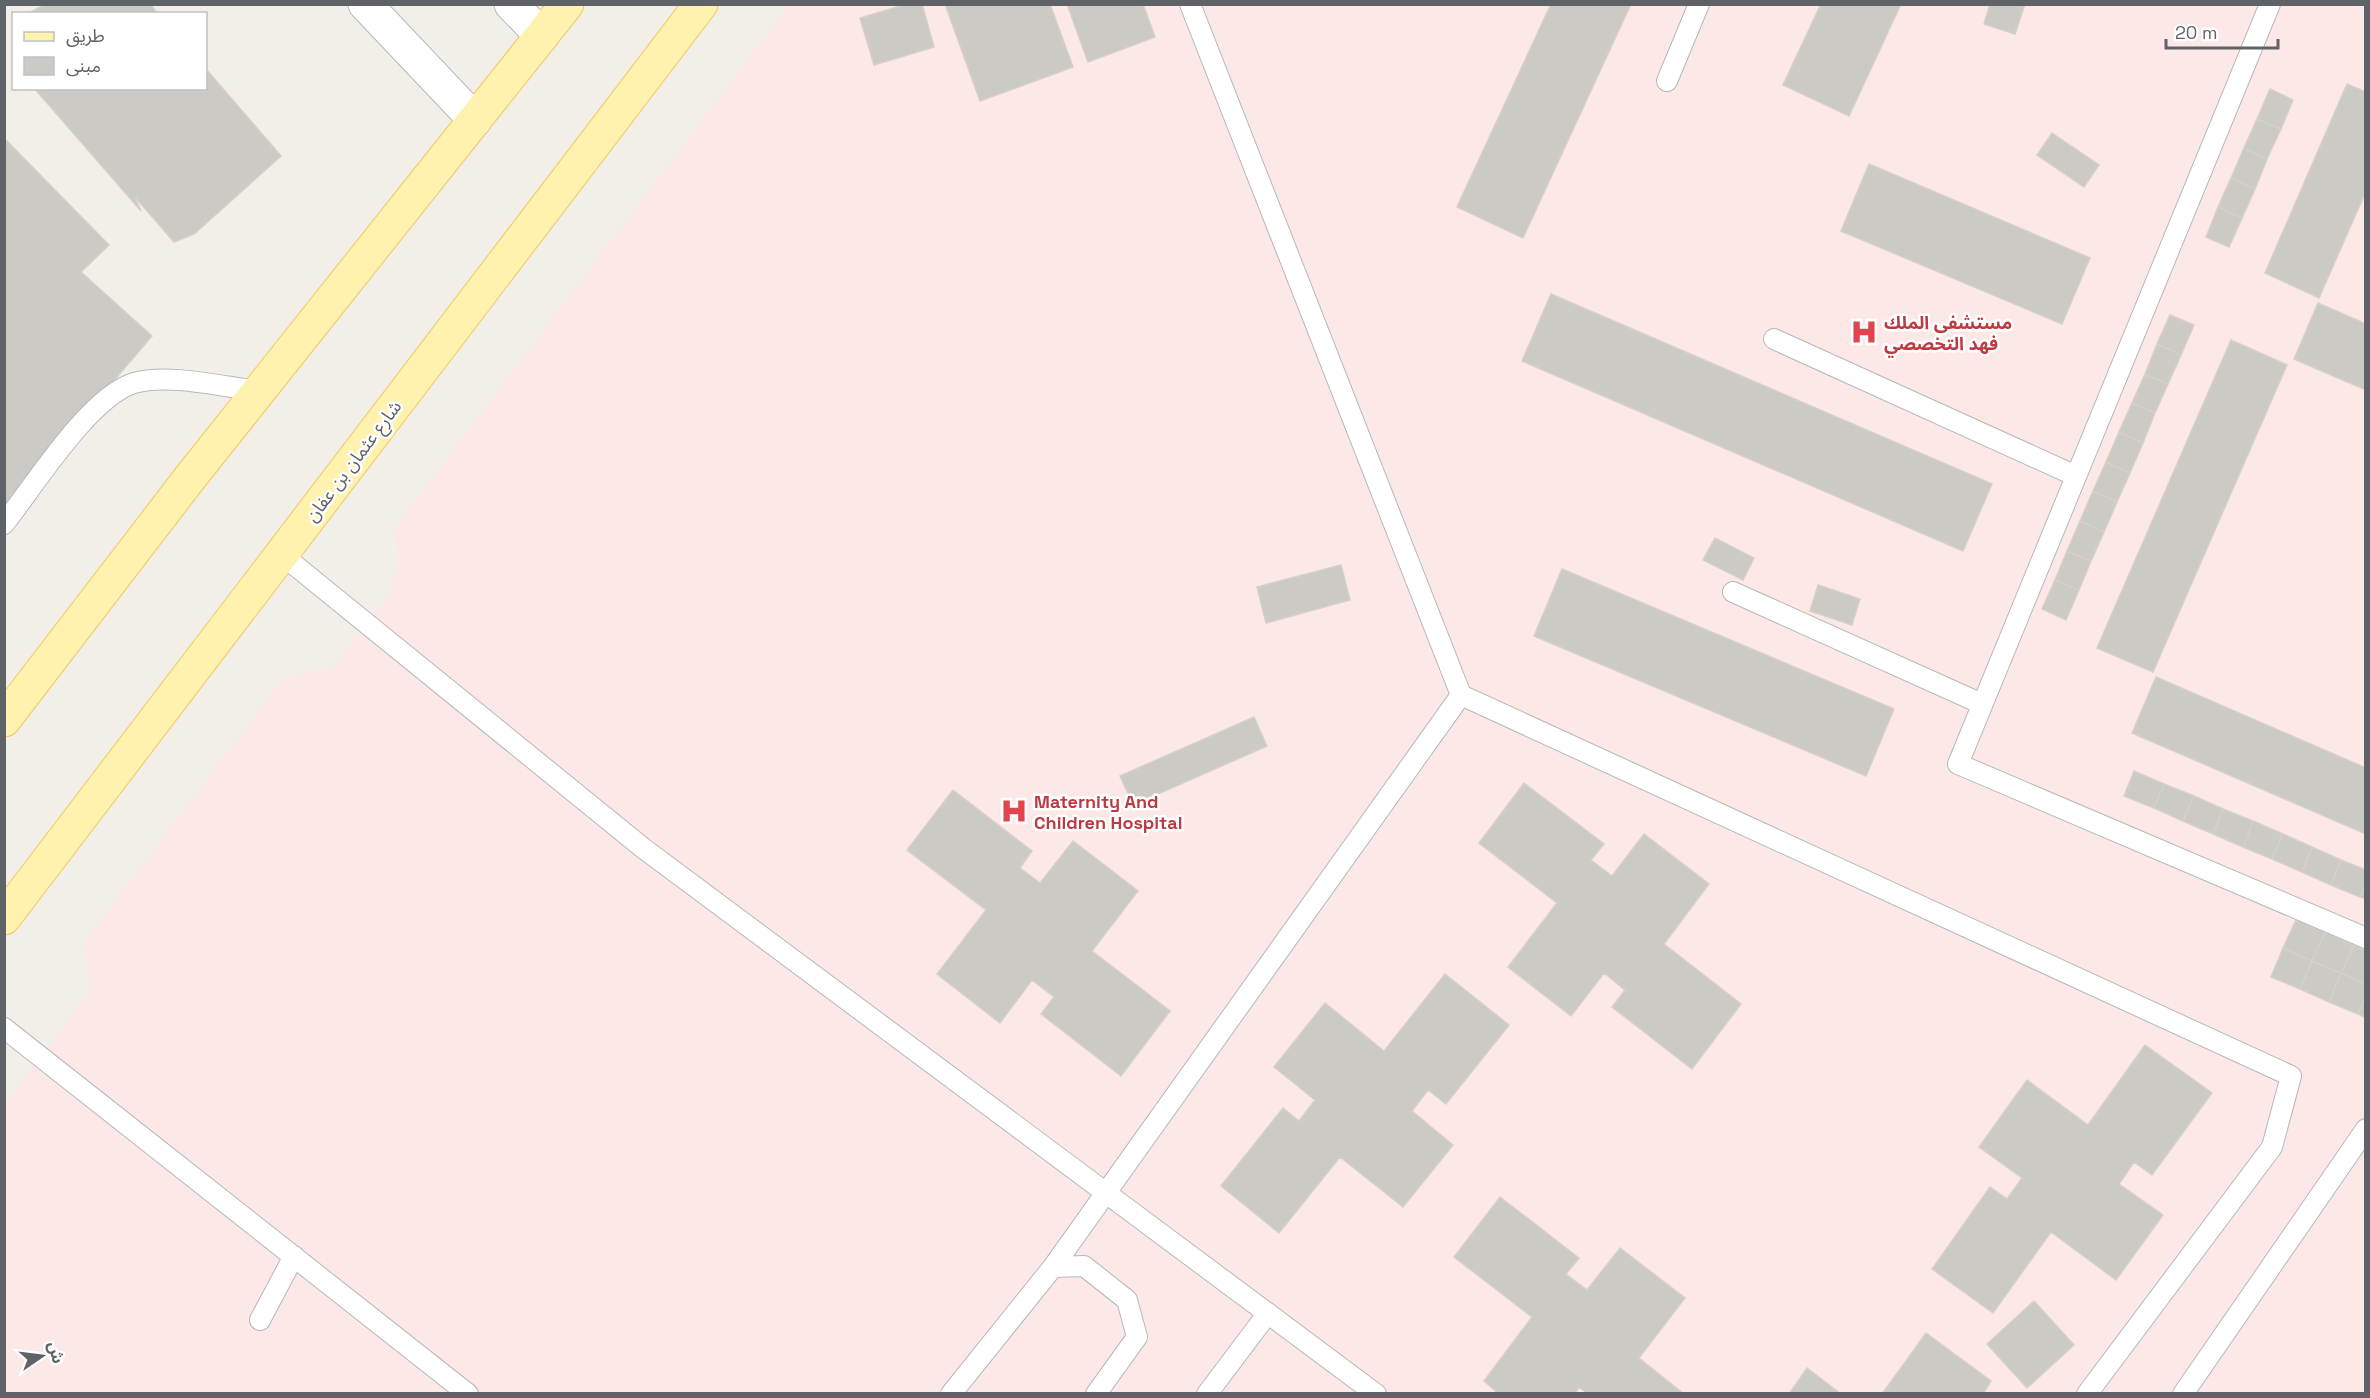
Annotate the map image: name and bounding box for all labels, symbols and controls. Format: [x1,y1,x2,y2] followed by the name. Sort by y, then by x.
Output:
[12,12,207,90] legend
[2166,12,2278,50] scale bar
[2175,21,2218,44] text: 20 m
[66,24,105,47] text: طريق
[66,54,101,77] text: مبنى
[1884,311,2012,358] place label: مستشفى الملك فهد التخصصي
[1849,317,1879,347] hospital icon: مستشفى الملك فهد التخصصي
[300,396,409,528] street label: شارع عثمان بن عفان
[1034,790,1183,834] place label: Maternity And Children Hospital
[999,796,1029,826] hospital icon: Maternity And Children Hospital
[12,1326,72,1386] north arrow
[43,1339,69,1366] text: ش

